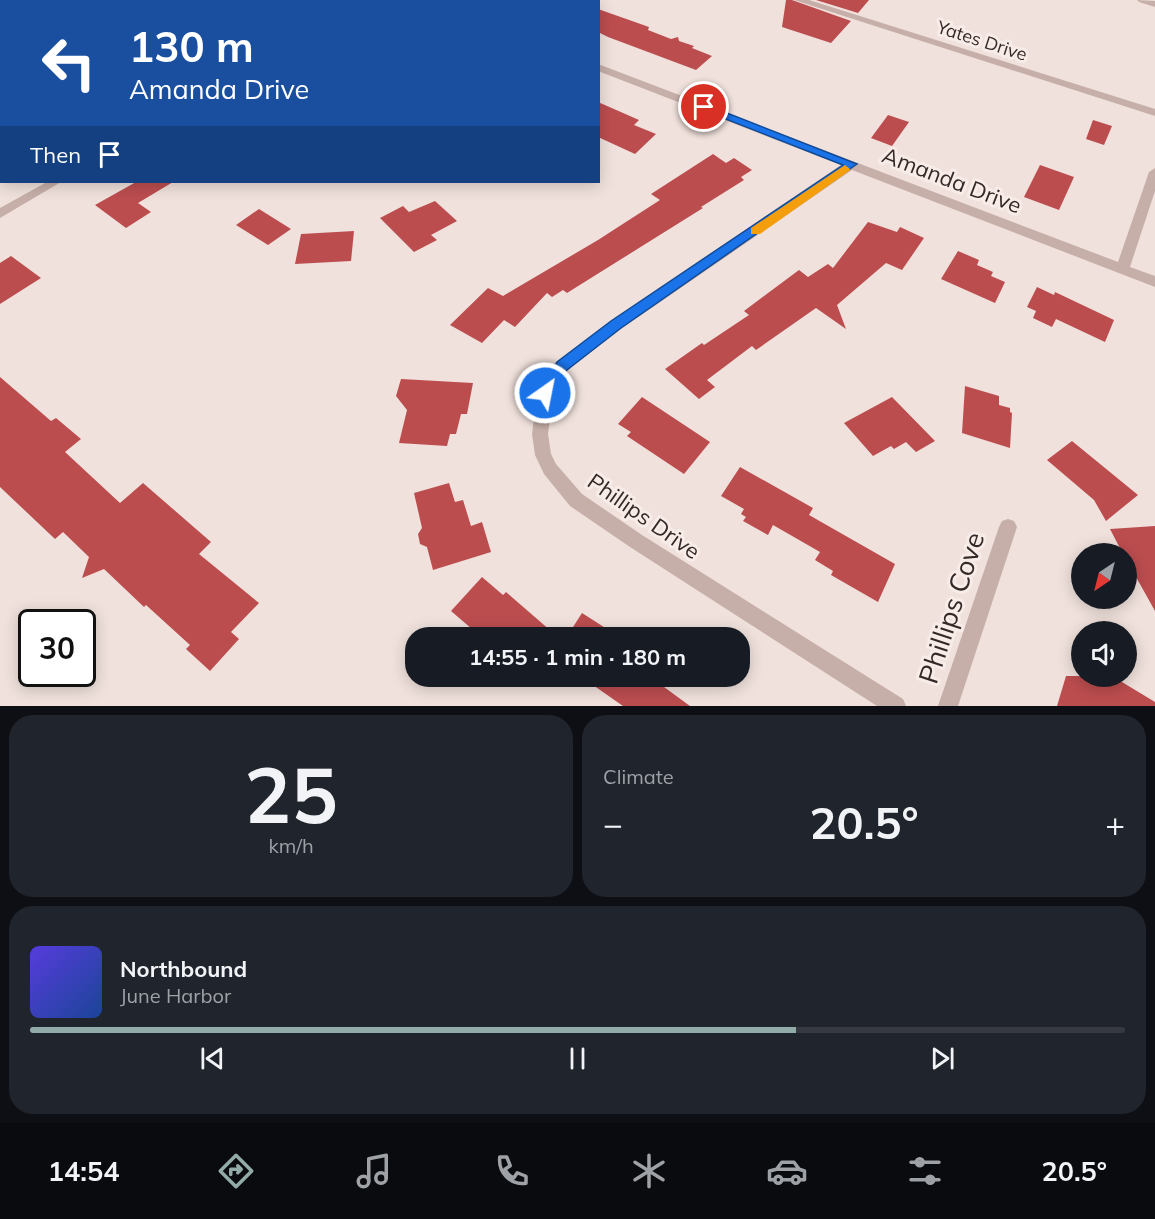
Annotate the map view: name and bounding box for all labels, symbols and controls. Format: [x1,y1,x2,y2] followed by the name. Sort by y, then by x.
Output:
[933,15,1030,66] street label: Yates Drive
[129,20,254,73] text: 130 m
[30,24,108,102] icon: left
[129,72,309,106] text: Amanda Drive
[678,81,729,132] pin
[687,90,720,123] icon: arrive
[93,138,126,171] icon: arrive
[30,141,81,169] text: Then
[878,141,1026,219] street label: Amanda Drive
[513,361,577,425] position arrow
[582,467,706,565] street label: Phillips Drive
[911,528,992,688] street label: Phillips Cove
[1071,543,1137,609] north arrow
[1071,543,1137,687] map controls
[18,609,96,687] speed limit sign: 30
[1071,621,1137,687] button: sound
[469,643,686,671] text: 14:55 · 1 min · 180 m
[244,745,338,843] text: 25
[603,764,674,789] text: Climate
[809,794,919,850] text: 20.5°
[603,803,623,844] text: −
[1105,803,1125,844] text: +
[268,833,314,858] text: km/h
[120,955,247,983] text: Northbound
[120,983,231,1008] text: June Harbor
[196,1042,229,1075] icon: previous
[561,1042,594,1075] icon: pause
[926,1042,959,1075] icon: next
[215,1150,257,1192] icon: directions
[353,1150,395,1192] icon: music
[491,1150,533,1192] icon: phone
[628,1150,670,1192] icon: climate
[766,1150,808,1192] icon: car
[904,1150,946,1192] icon: filters
[48,1154,119,1188] text: 14:54
[1042,1154,1107,1188] text: 20.5°

